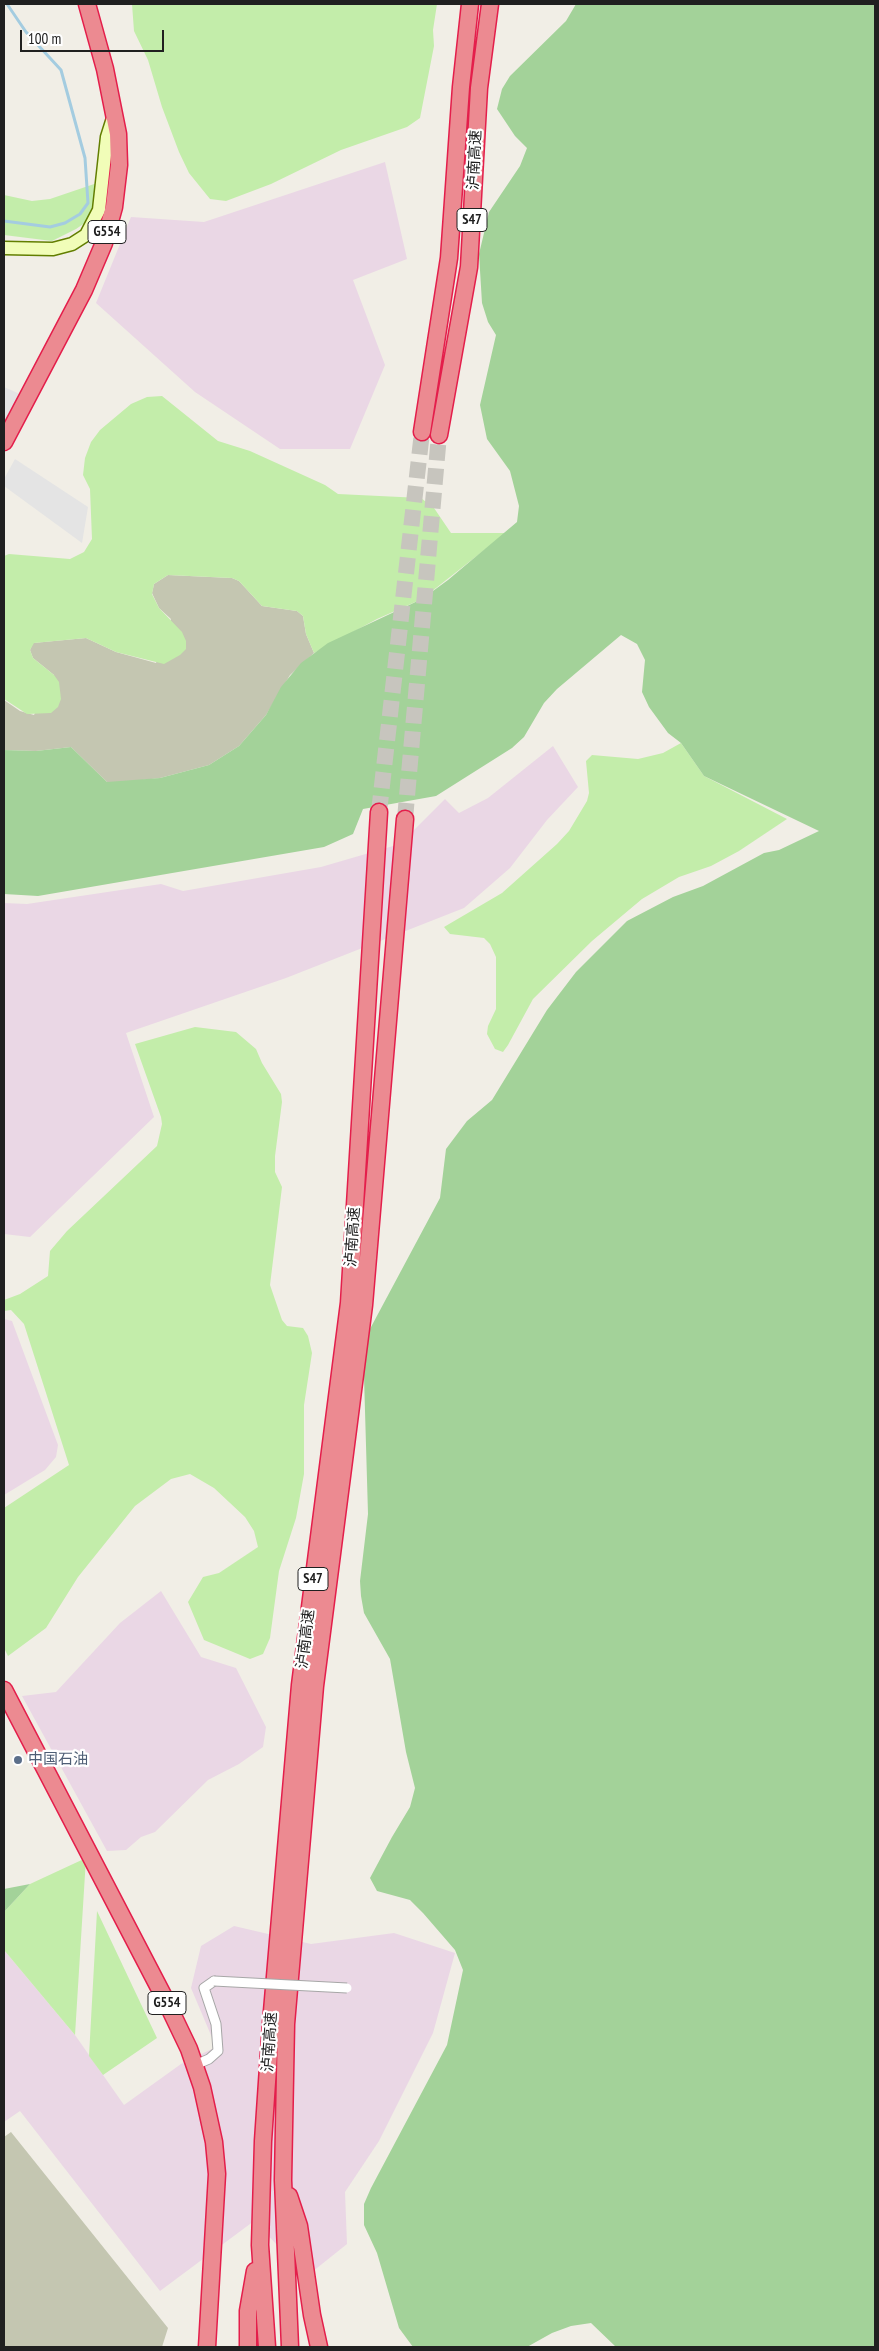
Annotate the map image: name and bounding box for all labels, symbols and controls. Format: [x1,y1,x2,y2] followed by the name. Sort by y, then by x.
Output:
[22,20,166,52] scale bar
[28,29,61,48] text: 100 m
[464,130,486,190] street label: 泸南高速
[457,208,487,232] road number: S47
[88,220,126,243] road number: G554
[342,1206,364,1268] street label: 泸南高速
[298,1568,328,1590] road number: S47
[293,1608,319,1670] street label: 泸南高速
[28,1751,88,1769] place label: 中国石油
[12,1754,24,1766] marker: 中国石油
[148,1992,186,2015] road number: G554
[259,2011,281,2073] street label: 泸南高速

